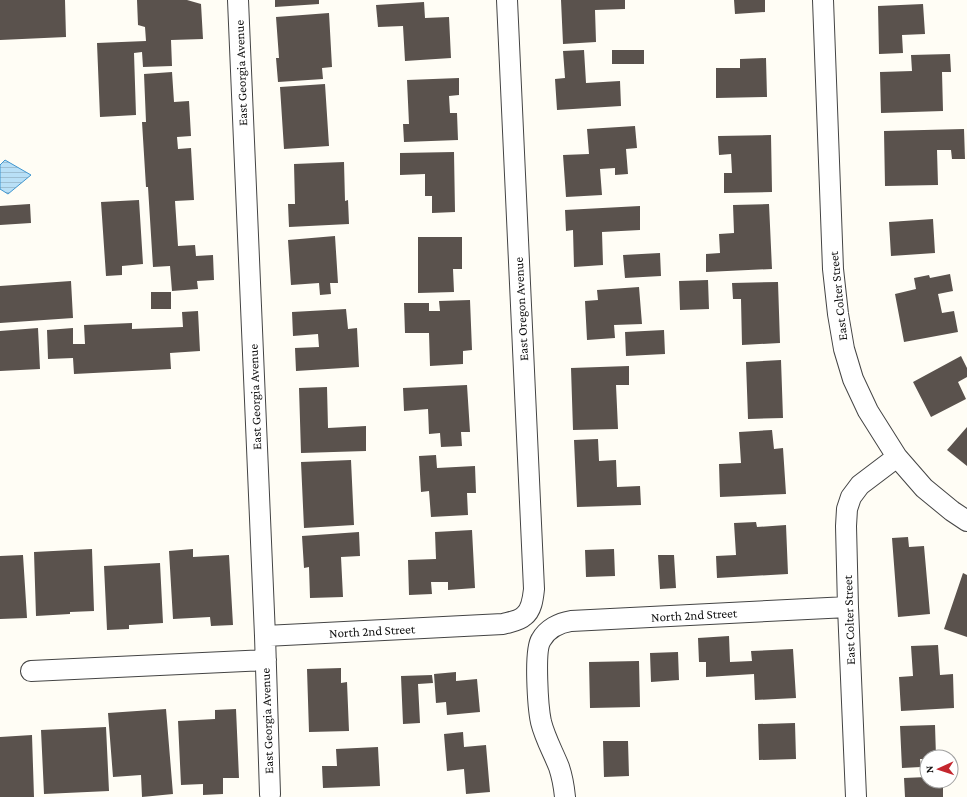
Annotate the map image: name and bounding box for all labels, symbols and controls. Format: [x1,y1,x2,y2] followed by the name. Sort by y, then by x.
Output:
[232,19,250,126] street label: East Georgia Avenue
[826,250,850,341] street label: East Colter Street
[511,256,531,361] street label: East Oregon Avenue
[246,343,264,450] street label: East Georgia Avenue
[840,574,858,665] street label: East Colter Street
[651,605,738,625] street label: North 2nd Street
[329,621,416,641] street label: North 2nd Street
[258,667,276,774] street label: East Georgia Avenue
[919,749,959,789] north arrow
[923,765,935,774] text: N

